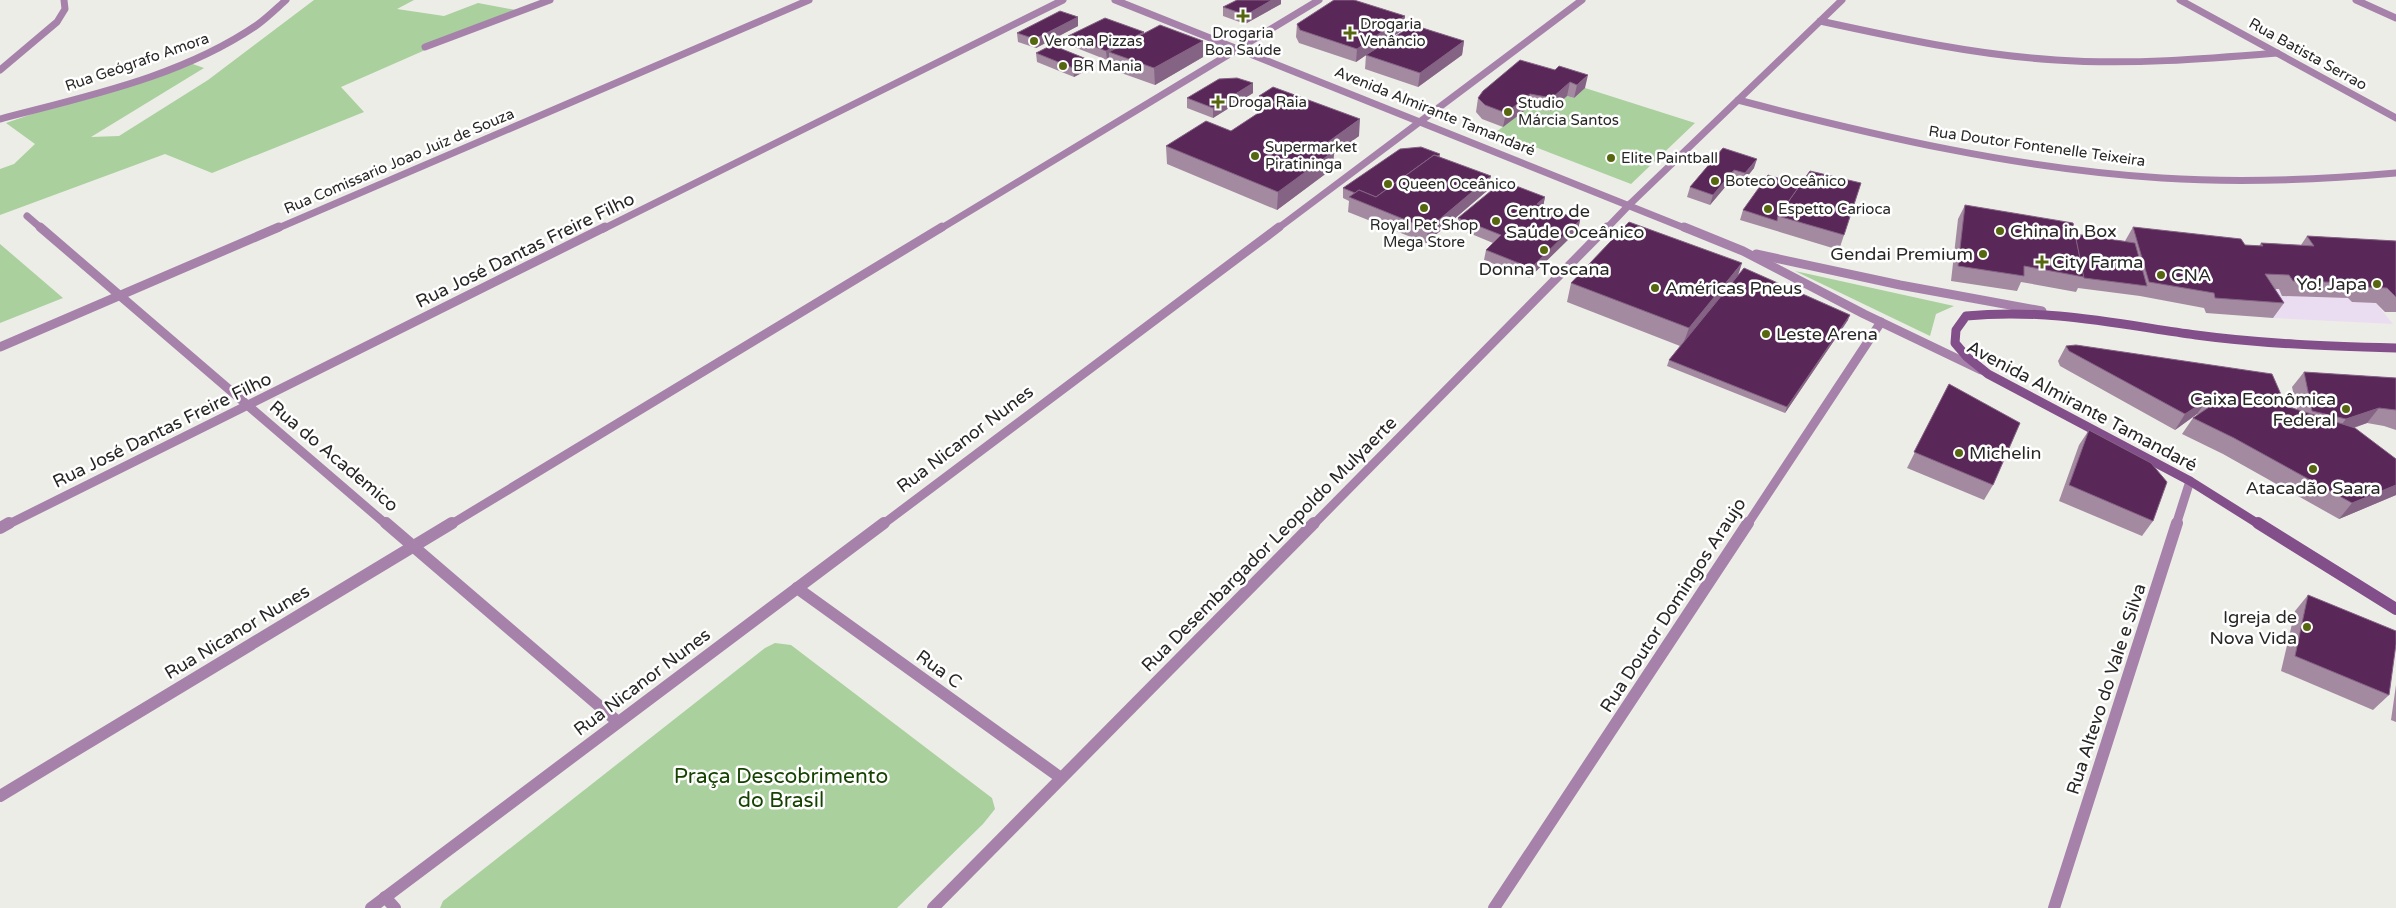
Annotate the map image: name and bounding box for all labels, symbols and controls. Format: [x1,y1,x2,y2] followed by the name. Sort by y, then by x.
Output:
[1237,10,1249,22] marker: Drogaria Boa Saúde
[2246,14,2370,94] street label: Rua Batista Serrao
[1360,15,1426,50] place label: Drogaria Venâncio
[1205,24,1281,59] place label: Drogaria Boa Saúde
[1344,27,1356,39] marker: Drogaria Venâncio
[63,29,211,95] street label: Rua Geógrafo Amora
[1044,32,1142,50] place label: Verona Pizzas
[1028,35,1040,47] marker: Verona Pizzas
[1073,57,1142,75] place label: BR Mania
[1057,60,1069,72] marker: BR Mania
[1332,62,1538,160] street label: Avenida Almirante Tamandaré
[1228,93,1307,111] place label: Droga Raia
[1518,94,1619,129] place label: Studio Márcia Santos
[1212,96,1224,108] marker: Droga Raia
[281,104,517,218] street label: Rua Comissario Joao Juiz de Souza
[1502,106,1514,118] marker: Studio Márcia Santos
[1927,122,2147,170] street label: Rua Doutor Fontenelle Teixeira
[1265,138,1357,173] place label: Supermarket Piratininga
[1621,149,1718,167] place label: Elite Paintball
[1249,150,1261,162] marker: Supermarket Piratininga
[1605,152,1617,164] marker: Elite Paintball
[1725,172,1846,190] place label: Boteco Oceânico
[1398,175,1516,193] place label: Queen Oceânico
[1709,175,1721,187] marker: Boteco Oceânico
[1382,178,1394,190] marker: Queen Oceânico
[412,187,638,313] street label: Rua José Dantas Freire Filho
[1506,200,1644,243] place label: Centro de Saúde Oceânico
[1778,200,1891,218] place label: Espetto Carioca
[1418,202,1430,214] marker: Royal Pet Shop Mega Store
[1762,203,1774,215] marker: Espetto Carioca
[1490,215,1502,227] marker: Centro de Saúde Oceânico
[1370,216,1478,251] place label: Royal Pet Shop Mega Store
[2010,220,2117,242] place label: China in Box
[1994,225,2006,237] marker: China in Box
[1830,243,1973,265] place label: Gendai Premium
[1538,244,1550,256] marker: Donna Toscana
[1977,248,1989,260] marker: Gendai Premium
[2052,251,2143,273] place label: City Farma
[2036,256,2048,268] marker: City Farma
[1478,258,1610,280] place label: Donna Toscana
[2171,264,2211,286] place label: CNA
[2155,269,2167,281] marker: CNA
[2296,273,2367,295] place label: Yo! Japa
[1665,277,1802,299] place label: Américas Pneus
[2371,278,2383,290] marker: Yo! Japa
[1649,282,1661,294] marker: Américas Pneus
[1776,323,1878,345] place label: Leste Arena
[1760,328,1772,340] marker: Leste Arena
[1963,336,2201,476] street label: Avenida Almirante Tamandaré
[49,367,275,493] street label: Rua José Dantas Freire Filho
[892,380,1038,498] street label: Rua Nicanor Nunes
[2190,388,2336,431] place label: Caixa Econômica Federal
[265,396,403,516] street label: Rua do Academico
[2340,403,2352,415] marker: Caixa Econômica Federal
[1137,412,1401,676] street label: Rua Desembargador Leopoldo Mulyaerte
[1969,442,2041,464] place label: Michelin
[1953,447,1965,459] marker: Michelin
[2307,463,2319,475] marker: Atacadão Saara
[2245,477,2381,499] place label: Atacadão Saara
[1595,494,1751,716] street label: Rua Doutor Domingos Araujo
[160,580,314,684] street label: Rua Nicanor Nunes
[2061,581,2151,797] street label: Rua Altevo do Vale e Silva
[2209,606,2297,649] place label: Igreja de Nova Vida
[2301,621,2313,633] marker: Igreja de Nova Vida
[569,623,715,741] street label: Rua Nicanor Nunes
[912,645,966,693] street label: Rua C
[674,764,888,813] park label: Praça Descobrimento do Brasil

